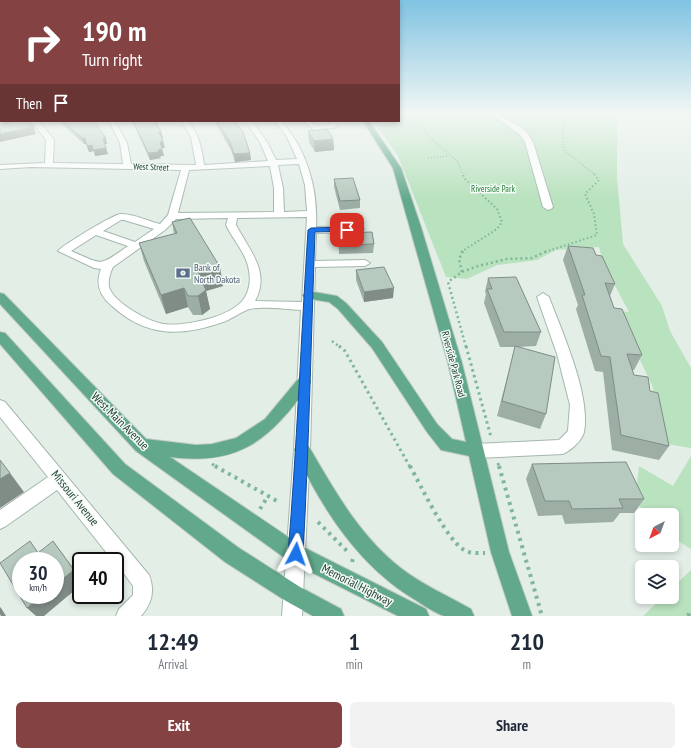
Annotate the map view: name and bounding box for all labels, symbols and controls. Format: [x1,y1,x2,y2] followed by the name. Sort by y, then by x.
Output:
[82,12,146,49] text: 190 m
[16,16,68,68] icon: right
[82,48,142,71] text: Turn right
[50,92,72,114] icon: arrive
[16,94,42,113] text: Then
[133,160,169,173] street label: West Street
[471,183,515,194] park label: Riverside Park
[330,213,364,247] pin
[336,219,358,241] icon: arrive
[194,261,240,286] place label: Bank of North Dakota
[175,265,191,281] bank icon: Bank of North Dakota
[438,330,469,398] street label: Riverside Park Road
[88,389,152,453] street label: West Main Avenue
[48,467,102,529] street label: Missouri Avenue
[635,508,679,552] north arrow
[635,508,679,604] map controls
[275,533,317,575] position arrow
[72,552,124,604] speed limit sign: 40
[28,560,48,586] text: 30
[319,560,396,609] street label: Memorial Highway
[635,560,679,604] button: layers
[29,581,47,594] text: km/h
[147,626,199,657] text: 12:49
[348,626,360,657] text: 1
[510,626,544,657] text: 210
[158,656,188,673] text: Arrival
[346,656,363,673] text: min
[523,656,531,673] text: m
[16,702,342,748] button: Exit
[350,702,675,748] button: Share

